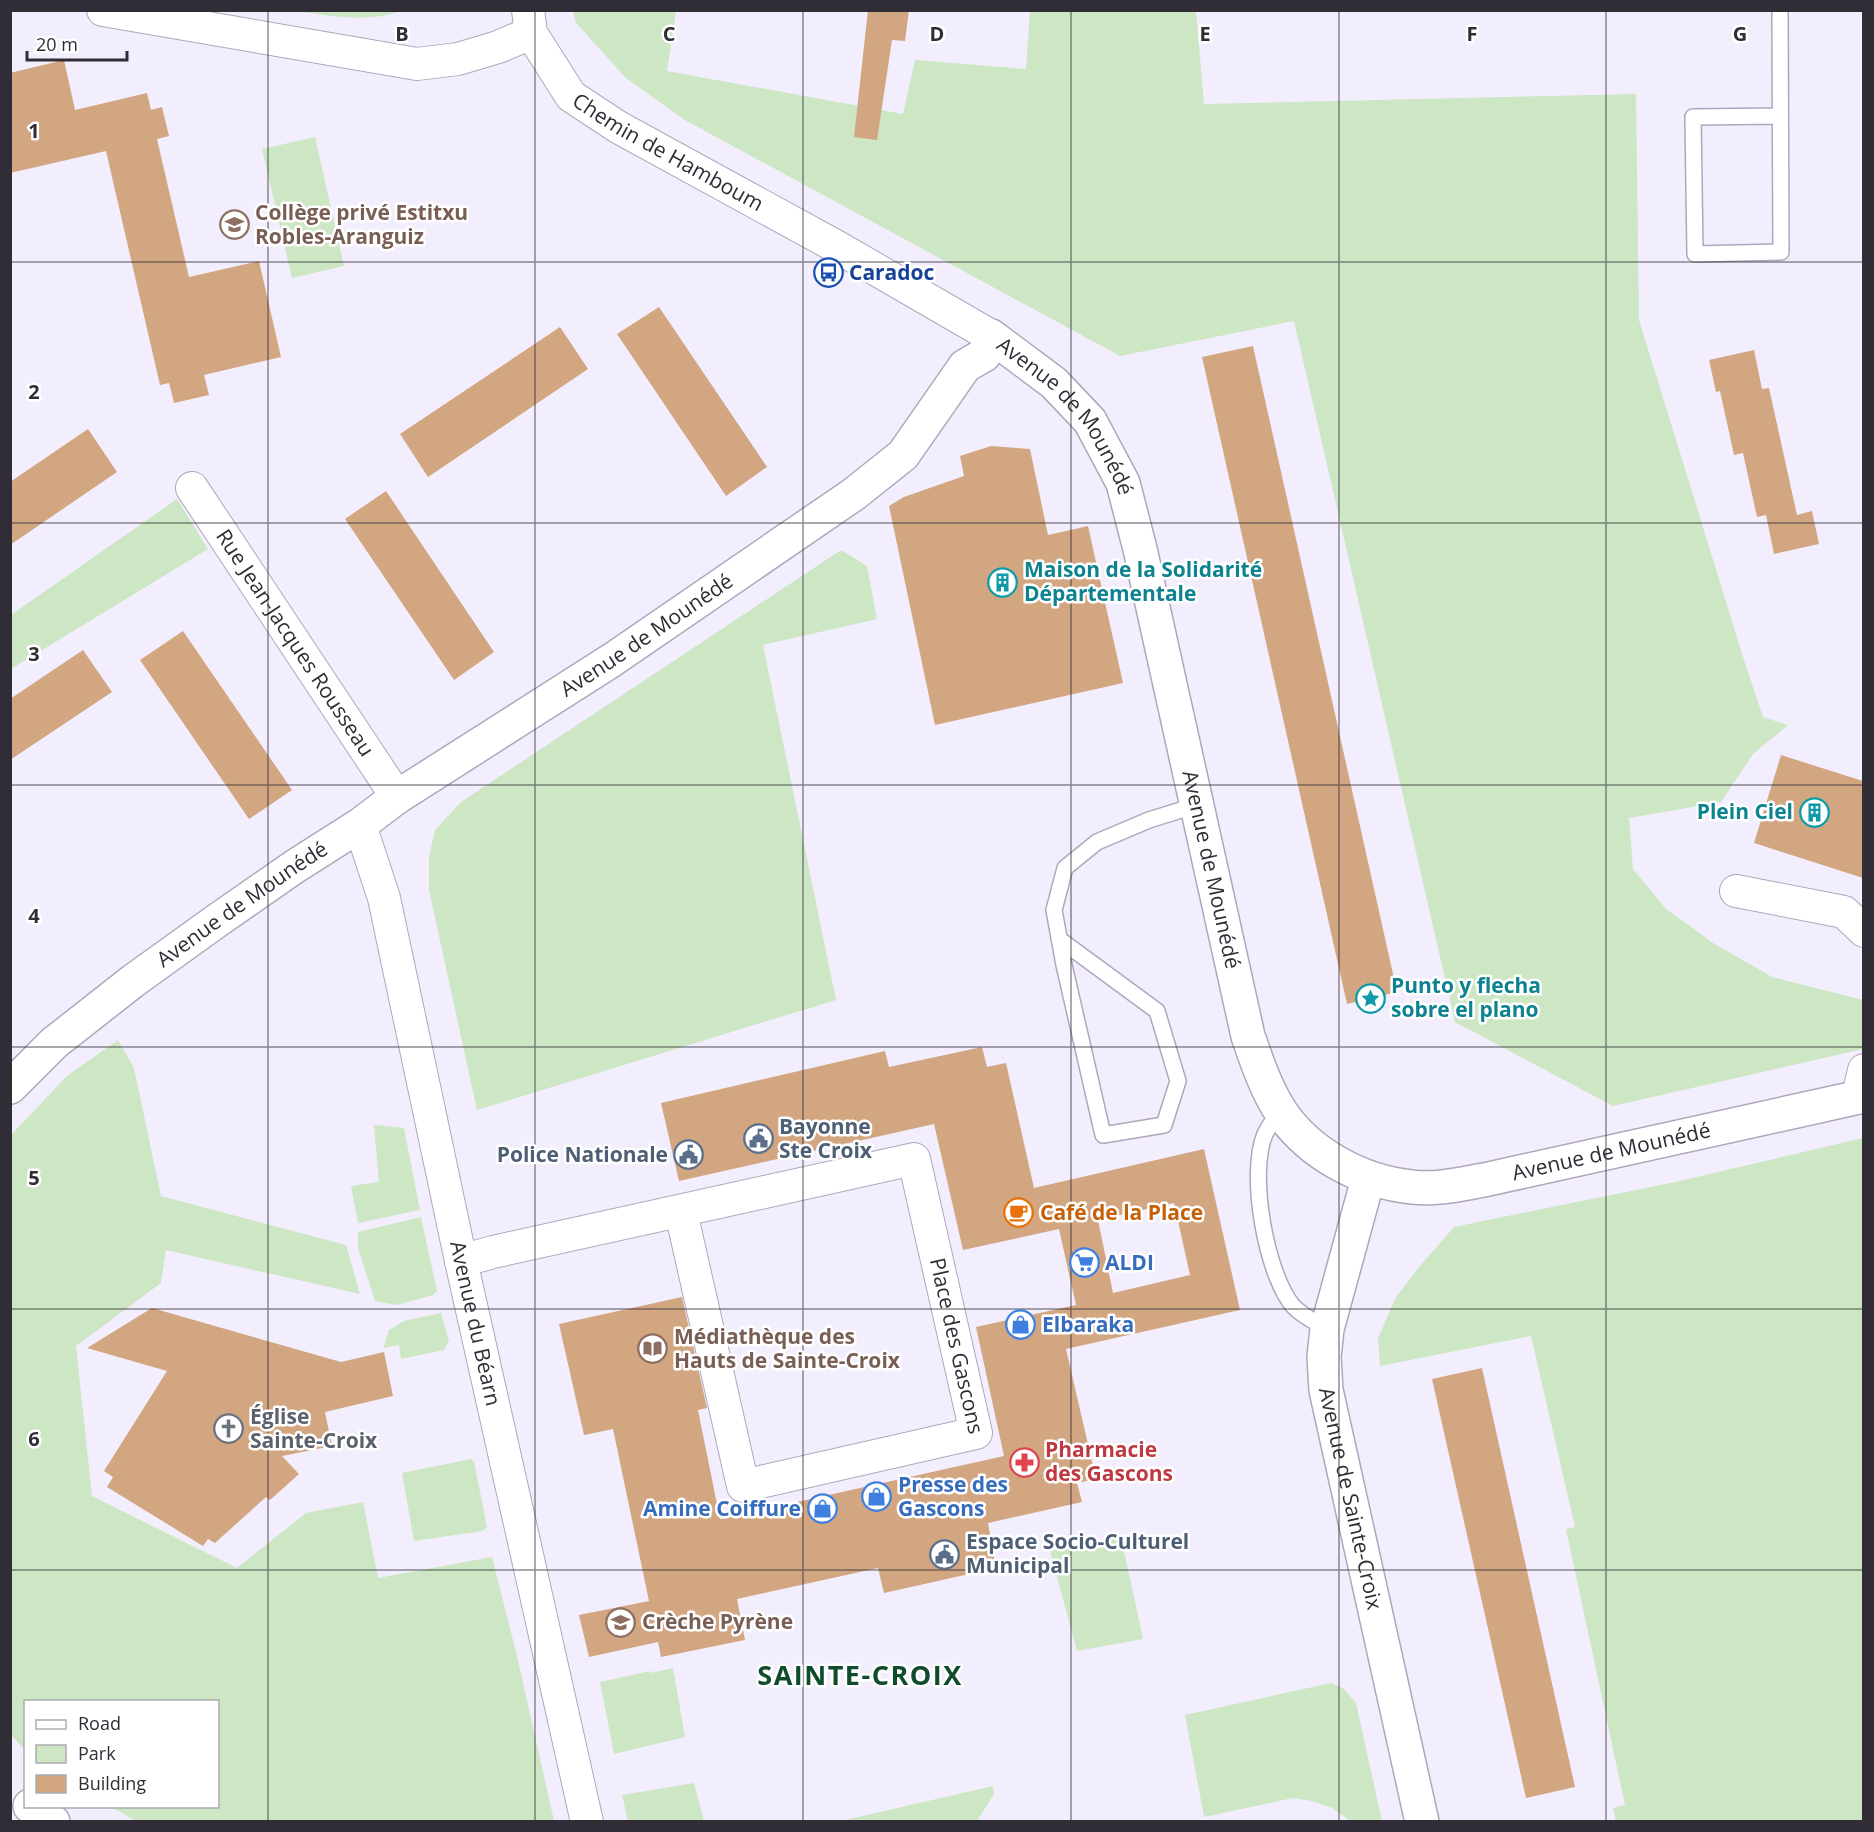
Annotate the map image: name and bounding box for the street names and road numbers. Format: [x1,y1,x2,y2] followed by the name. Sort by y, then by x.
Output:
[567,86,769,217] street label: Chemin de Hamboum
[992,330,1140,498] street label: Avenue de Mounédé
[210,523,381,762] street label: Rue Jean-Jacques Rousseau
[554,566,738,703] street label: Avenue de Mounédé
[1176,768,1248,971] street label: Avenue de Mounédé
[150,834,332,973] street label: Avenue de Mounédé
[1509,1115,1713,1186] street label: Avenue de Mounédé
[444,1238,508,1409] street label: Avenue du Béarn
[924,1255,991,1436] street label: Place des Gascons
[1313,1385,1389,1612] street label: Avenue de Sainte-Croix

